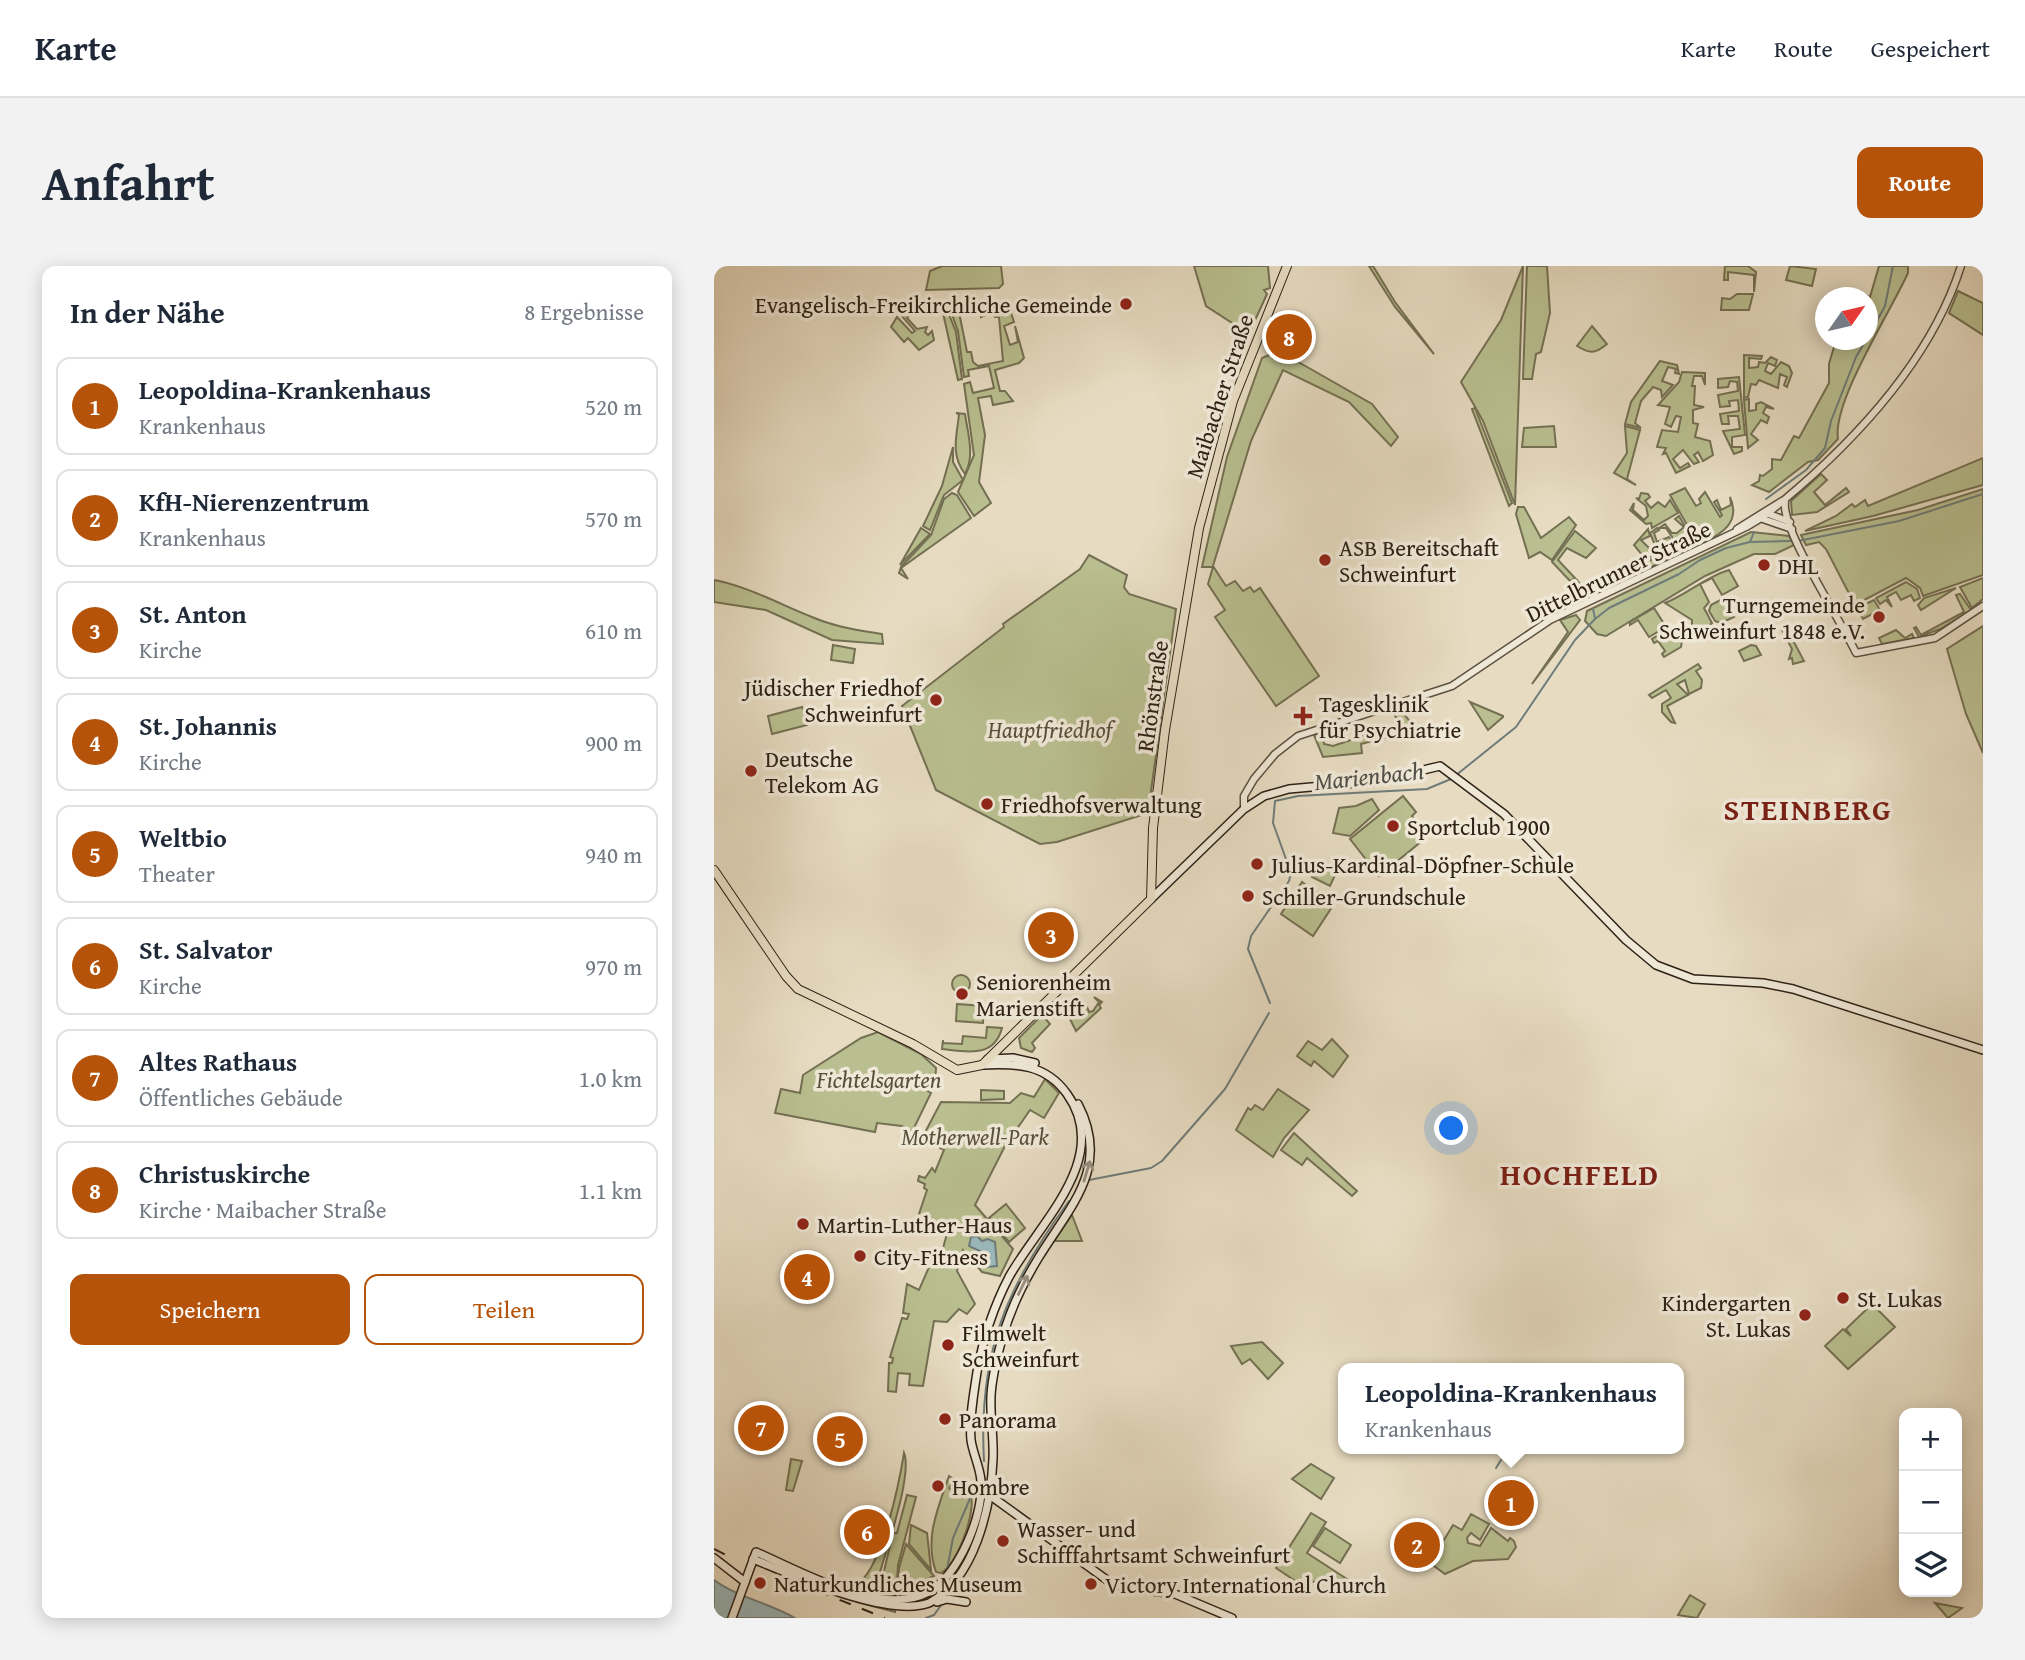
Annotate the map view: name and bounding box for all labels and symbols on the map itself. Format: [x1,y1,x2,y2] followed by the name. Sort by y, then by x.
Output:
[1815,287,1878,350] north arrow
[755,288,1112,321] place label: Evangelisch-Freikirchliche Gemeinde
[1118,296,1134,312] marker: Evangelisch-Freikirchliche Gemeinde
[1177,310,1261,482] street label: Maibacher Straße
[1266,311,1312,363] pin: 8
[1520,512,1716,630] street label: Dittelbrunner Straße
[1339,531,1499,590] place label: ASB Bereitschaft Schweinfurt
[1778,549,1818,582] place label: DHL
[1317,552,1333,568] marker: ASB Bereitschaft Schweinfurt
[1756,557,1772,573] marker: DHL
[1659,588,1865,647] place label: Turngemeinde Schweinfurt 1848 e.V.
[1871,609,1887,625] marker: Turngemeinde Schweinfurt 1848 e.V.
[1128,638,1176,754] street label: Rhönstraße
[741,671,925,730] place label: Jüdischer Friedhof Schweinfurt
[1319,687,1461,746] place label: Tagesklinik für Psychiatrie
[928,692,944,708] marker: Jüdischer Friedhof Schweinfurt
[1293,706,1313,726] marker: Tagesklinik für Psychiatrie
[987,713,1117,746] park label: Hauptfriedhof
[765,742,879,801] place label: Deutsche Telekom AG
[1313,753,1425,799] water label: Marienbach
[743,763,759,779] marker: Deutsche Telekom AG
[1723,787,1893,831] district label: STEINBERG
[1001,788,1202,821] place label: Friedhofsverwaltung
[979,796,995,812] marker: Friedhofsverwaltung
[1407,810,1550,843] place label: Sportclub 1900
[1385,818,1401,834] marker: Sportclub 1900
[1268,848,1574,881] place label: Julius-Kardinal-Döpfner-Schule
[1249,856,1265,872] marker: Julius-Kardinal-Döpfner-Schule
[1262,880,1466,913] place label: Schiller-Grundschule
[1240,888,1256,904] marker: Schiller-Grundschule
[1028,909,1074,961] pin: 3
[976,965,1111,1024] place label: Seniorenheim Marienstift
[954,986,970,1002] marker: Seniorenheim Marienstift
[816,1063,942,1096] park label: Fichtelsgarten
[1434,1111,1468,1145] your location
[901,1120,1049,1153] park label: Motherwell-Park
[1500,1152,1660,1196] district label: HOCHFELD
[1081,1160,1094,1182] one-way arrow
[817,1208,1012,1241] place label: Martin-Luther-Haus
[795,1216,811,1232] marker: Martin-Luther-Haus
[874,1240,988,1273] place label: City-Fitness
[852,1248,868,1264] marker: City-Fitness
[784,1251,830,1303] pin: 4
[1016,1275,1030,1296] one-way arrow
[1857,1282,1942,1315] place label: St. Lukas
[1662,1286,1791,1345] place label: Kindergarten St. Lukas
[1835,1290,1851,1306] marker: St. Lukas
[1797,1307,1813,1323] marker: Kindergarten St. Lukas
[962,1316,1079,1375] place label: Filmwelt Schweinfurt
[940,1337,956,1353] marker: Filmwelt Schweinfurt
[738,1402,784,1454] pin: 7
[959,1403,1057,1436] place label: Panorama
[937,1411,953,1427] marker: Panorama
[817,1413,863,1465] pin: 5
[952,1470,1030,1503] place label: Hombre
[1488,1477,1534,1529] pin: 1
[930,1478,946,1494] marker: Hombre
[844,1506,890,1558] pin: 6
[1017,1512,1290,1571] place label: Wasser- und Schifffahrtsamt Schweinfurt
[1394,1519,1440,1571] pin: 2
[995,1533,1011,1549] marker: Wasser- und Schifffahrtsamt Schweinfurt
[774,1567,1023,1600] place label: Naturkundliches Museum
[1105,1568,1386,1601] place label: Victory International Church
[752,1575,768,1591] marker: Naturkundliches Museum
[1083,1576,1099,1592] marker: Victory International Church

